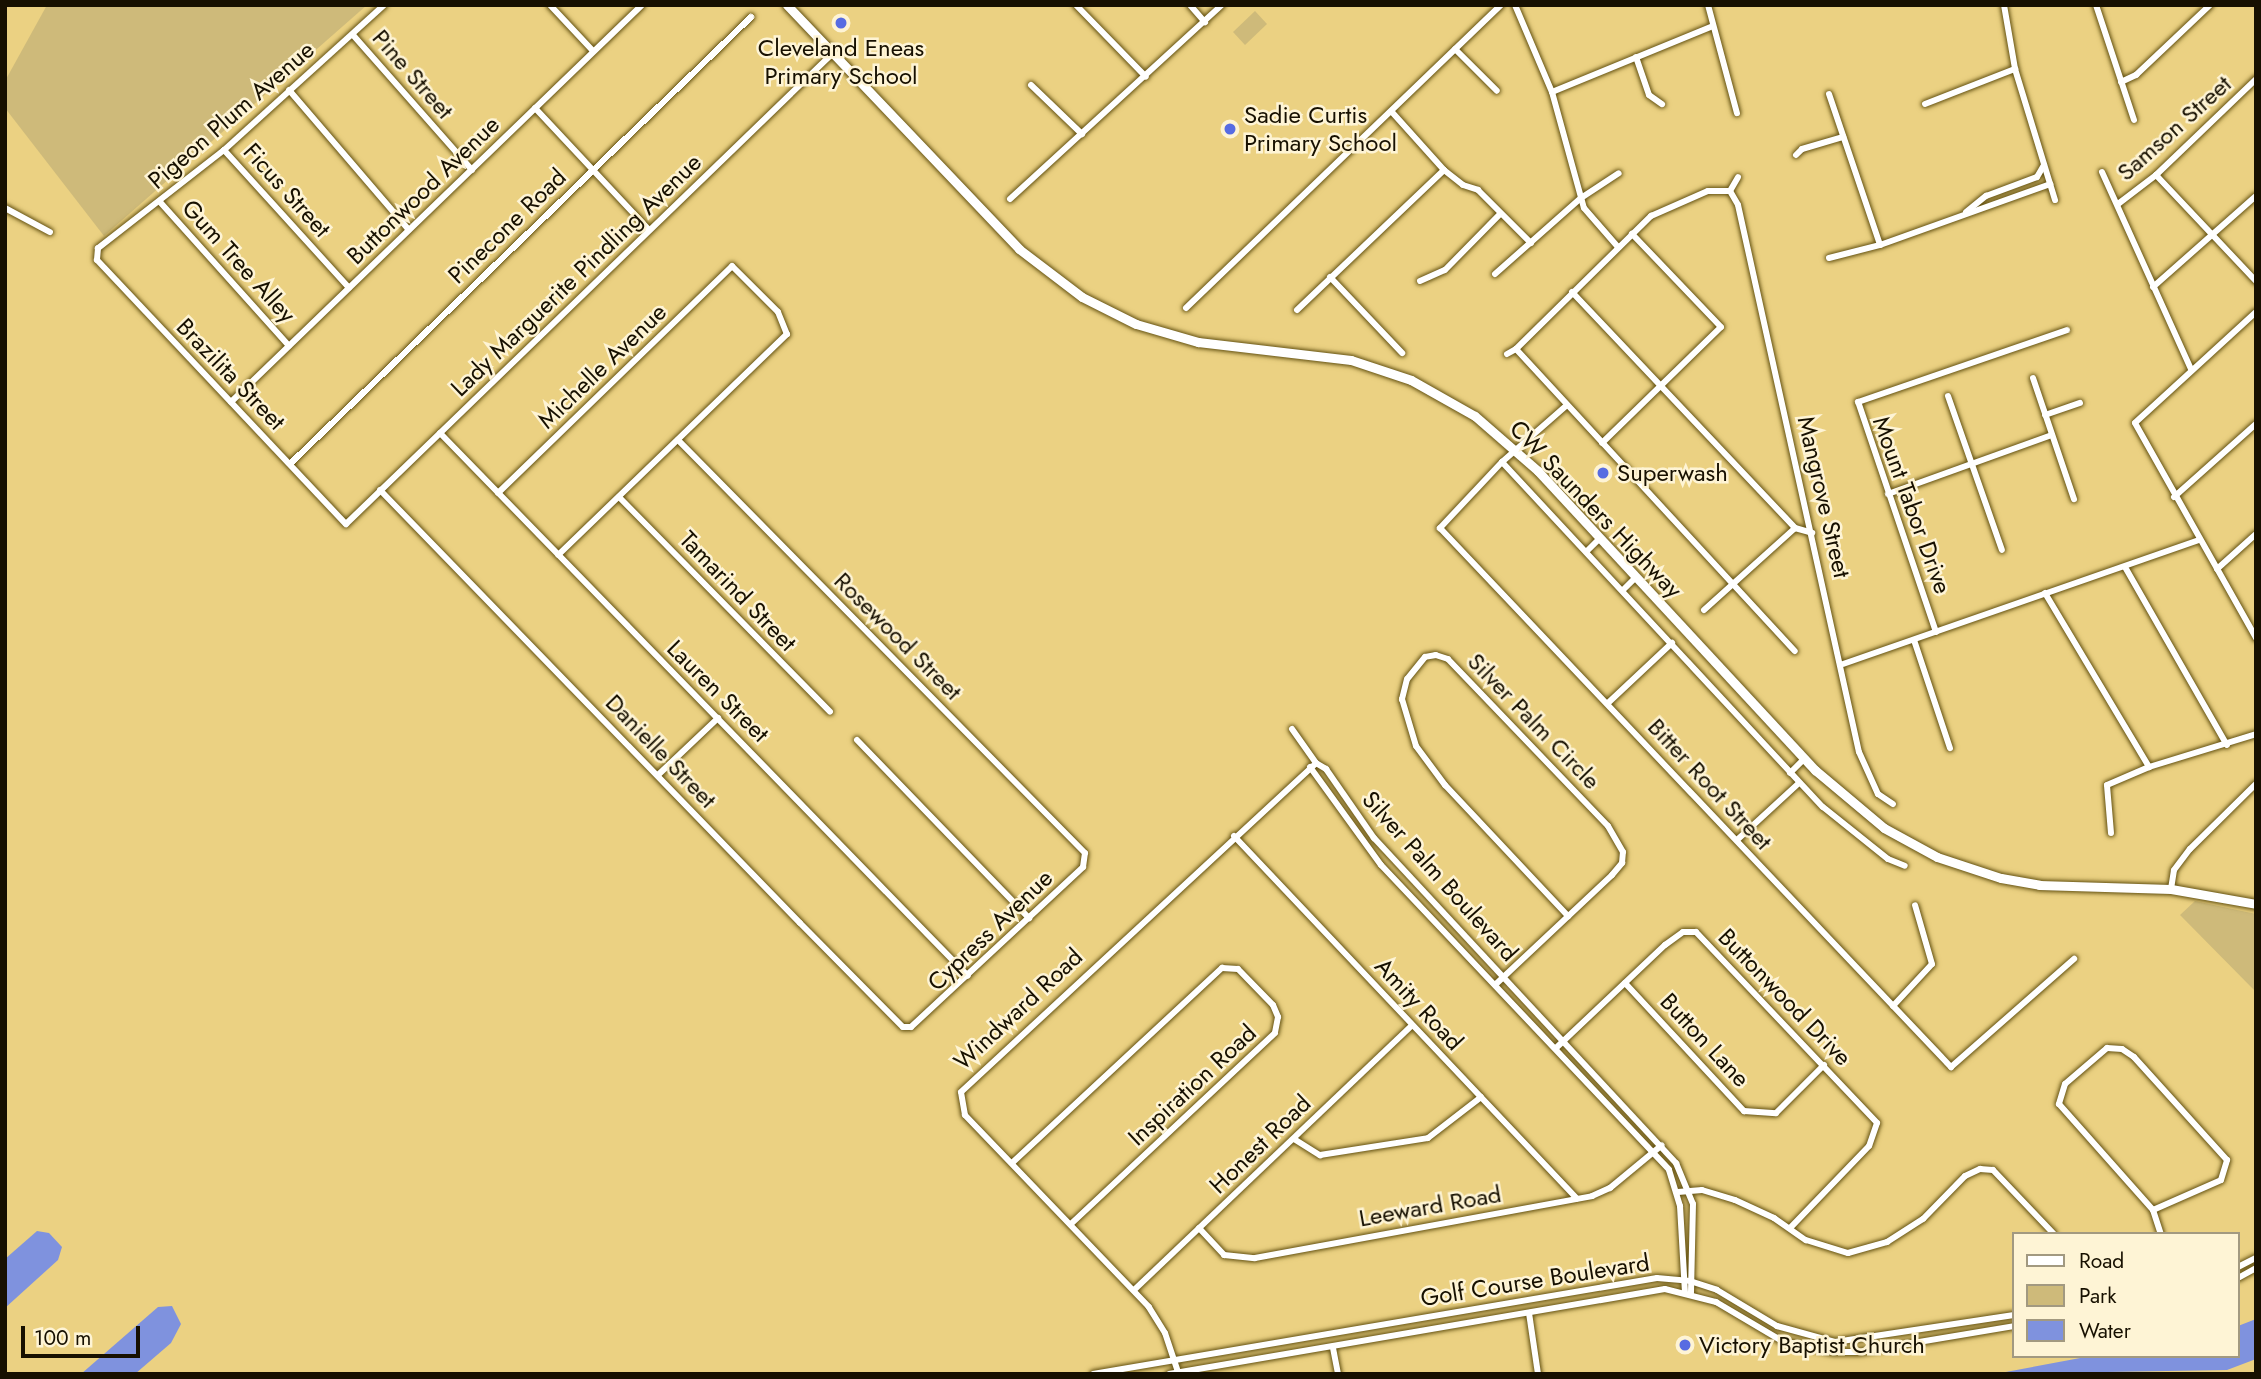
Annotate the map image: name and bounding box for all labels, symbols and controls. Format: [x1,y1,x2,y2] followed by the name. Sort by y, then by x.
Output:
[833,15,849,31] marker: Cleveland Eneas Primary School
[366,23,460,125] street label: Pine Street
[758,34,924,90] place label: Cleveland Eneas Primary School
[142,35,320,195] street label: Pigeon Plum Avenue
[2111,69,2237,187] street label: Samson Street
[1244,101,1397,157] place label: Sadie Curtis Primary School
[341,110,505,270] street label: Buttonwood Avenue
[1222,121,1238,137] marker: Sadie Curtis Primary School
[237,137,337,243] street label: Ficus Street
[445,148,707,402] street label: Lady Marguerite Pindling Avenue
[442,163,572,289] street label: Pinecone Road
[176,194,302,328] street label: Gum Tree Alley
[532,297,672,435] street label: Michelle Avenue
[171,312,291,436] street label: Brazilita Street
[1867,412,1957,598] street label: Mount Tabor Drive
[1791,413,1857,581] street label: Mangrove Street
[1504,414,1688,604] street label: CW Saunders Highway
[1617,459,1728,487] place label: Superwash
[1595,465,1611,481] marker: Superwash
[674,525,802,657] street label: Tamarind Street
[828,566,968,706] street label: Rosewood Street
[661,634,775,748] street label: Lauren Street
[1462,647,1606,795] street label: Silver Palm Circle
[600,688,722,814] street label: Danielle Street
[1642,712,1778,856] street label: Bitter Root Street
[1356,785,1524,967] street label: Silver Palm Boulevard
[922,863,1058,997] street label: Cypress Avenue
[1712,922,1858,1072] street label: Buttonwood Drive
[948,942,1088,1076] street label: Windward Road
[1369,952,1469,1056] street label: Amity Road
[1654,987,1756,1093] street label: Button Lane
[1122,1018,1262,1152] street label: Inspiration Road
[1203,1089,1317,1199] street label: Honest Road
[1357,1179,1503,1233] street label: Leeward Road
[2012,1232,2240,1358] legend
[2079,1246,2124,1276] text: Road
[1418,1248,1652,1312] street label: Golf Course Boulevard
[2079,1281,2116,1311] text: Park
[24,1312,144,1356] scale bar
[2079,1316,2131,1346] text: Water
[34,1323,91,1353] text: 100 m
[1699,1331,1925,1359] place label: Victory Baptist Church
[1677,1337,1693,1353] marker: Victory Baptist Church

